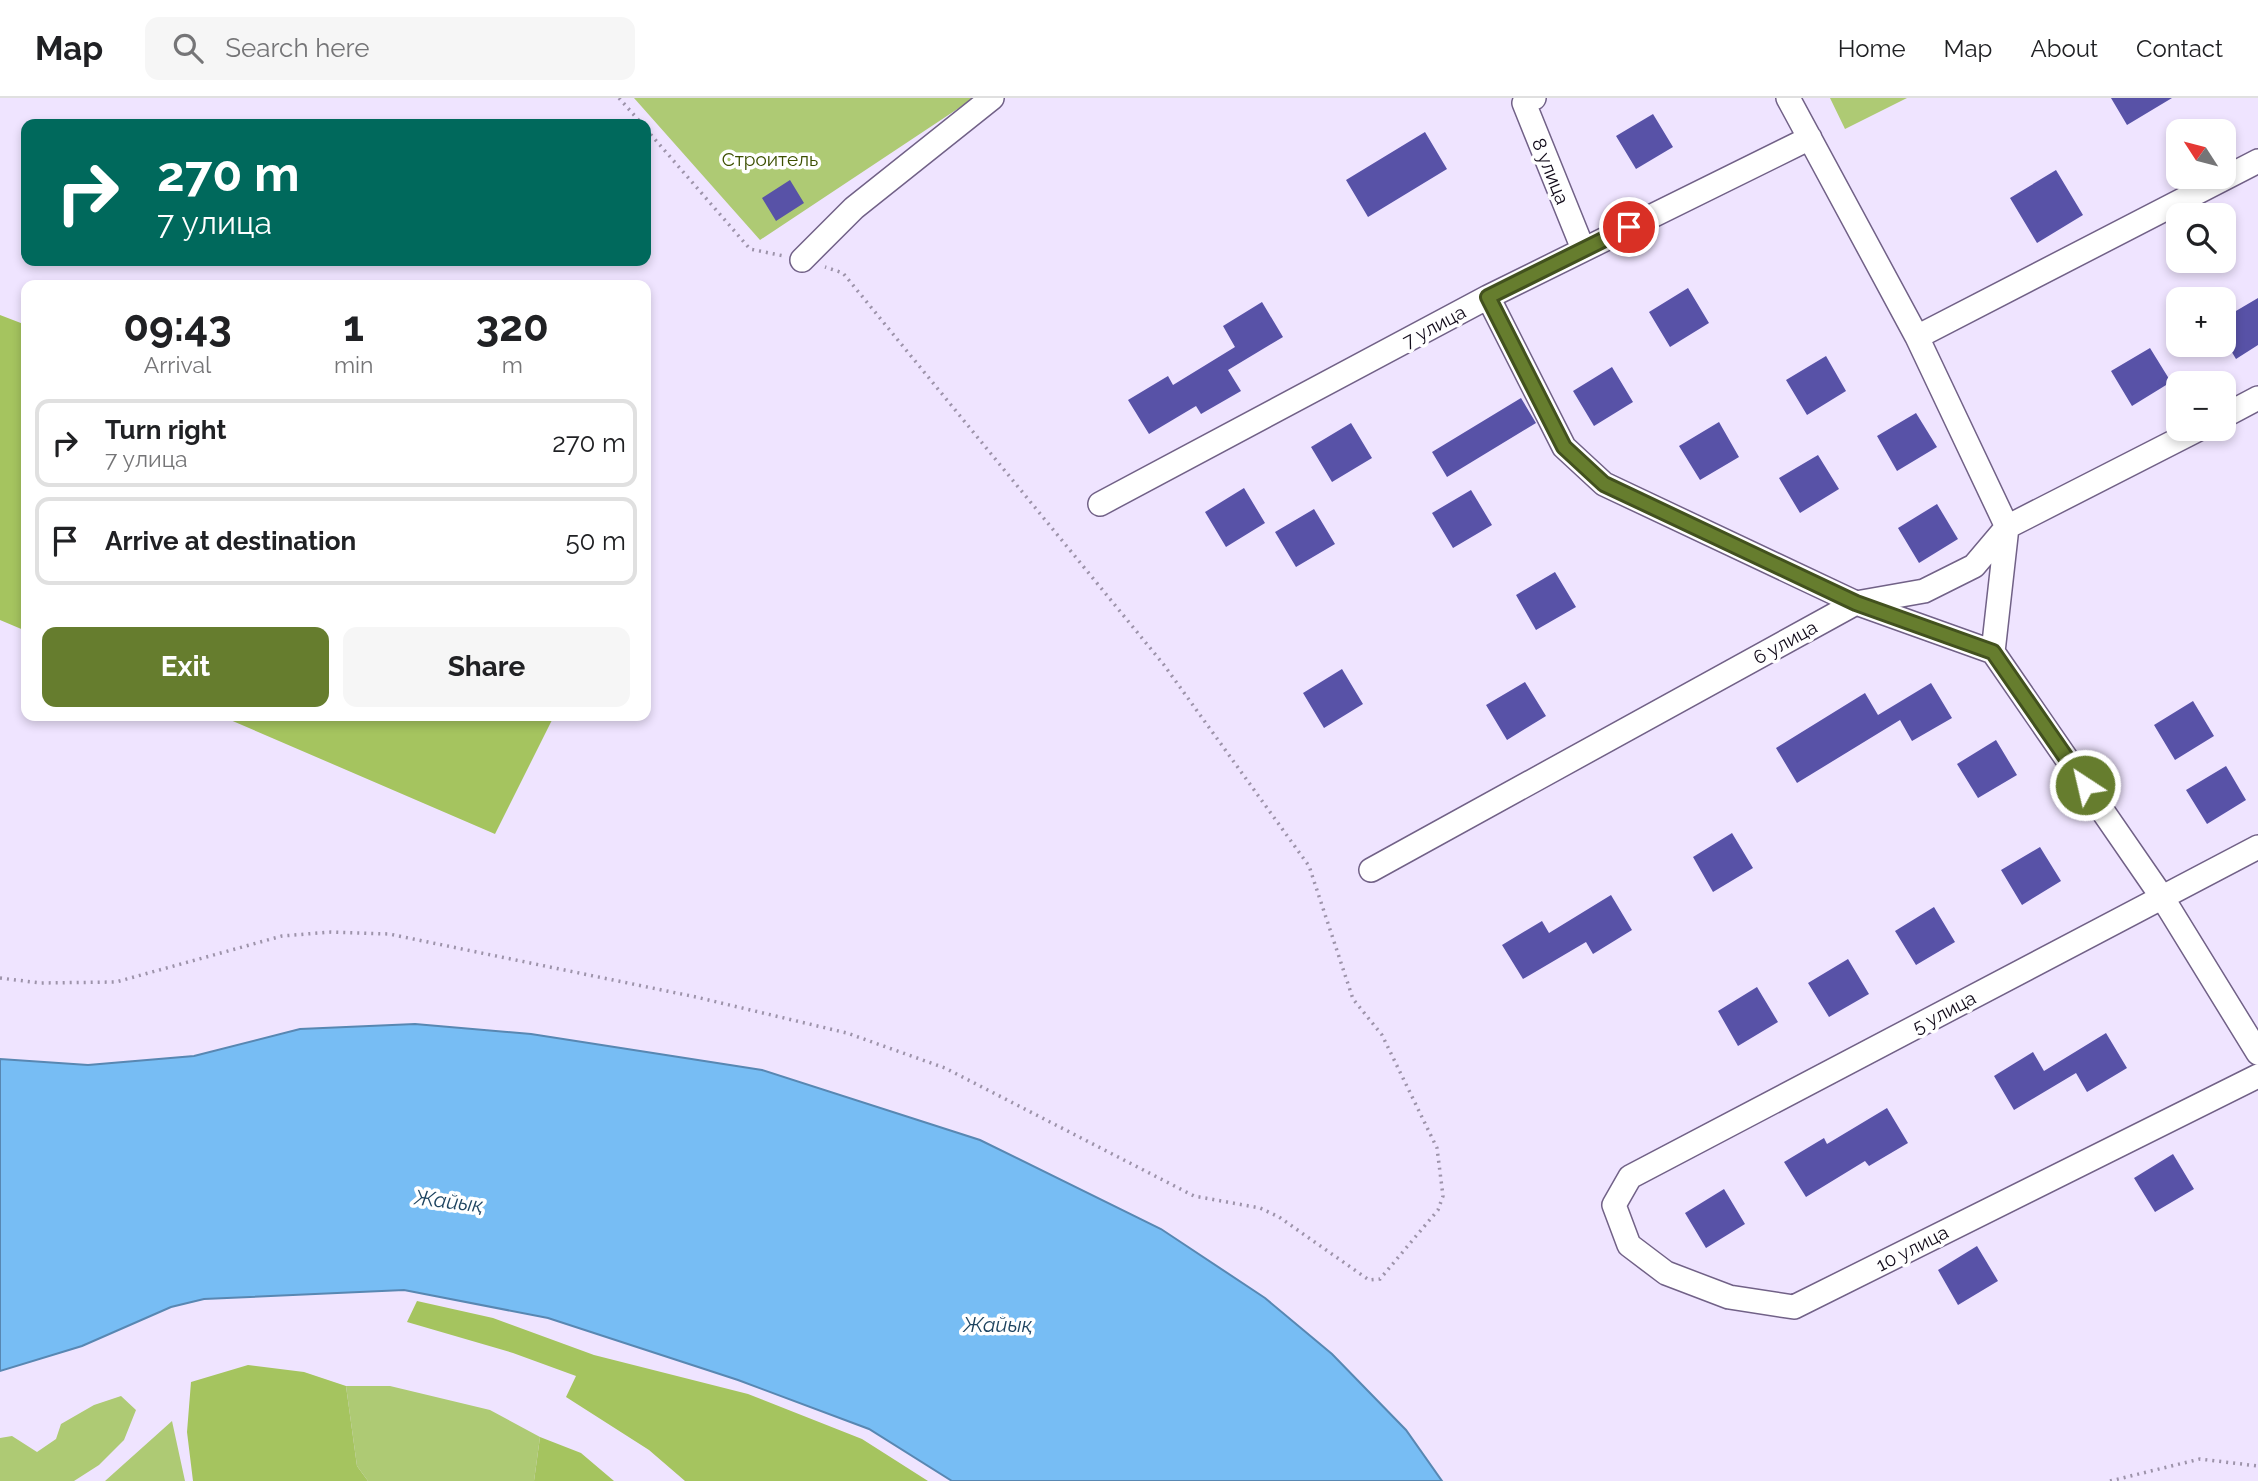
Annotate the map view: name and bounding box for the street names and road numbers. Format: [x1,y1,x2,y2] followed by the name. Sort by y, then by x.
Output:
[1528,135,1574,207] street label: 8 улица
[1399,300,1469,352] street label: 7 улица
[1749,616,1821,668] street label: 6 улица
[1909,986,1979,1038] street label: 5 улица
[1872,1221,1952,1275] street label: 10 улица

